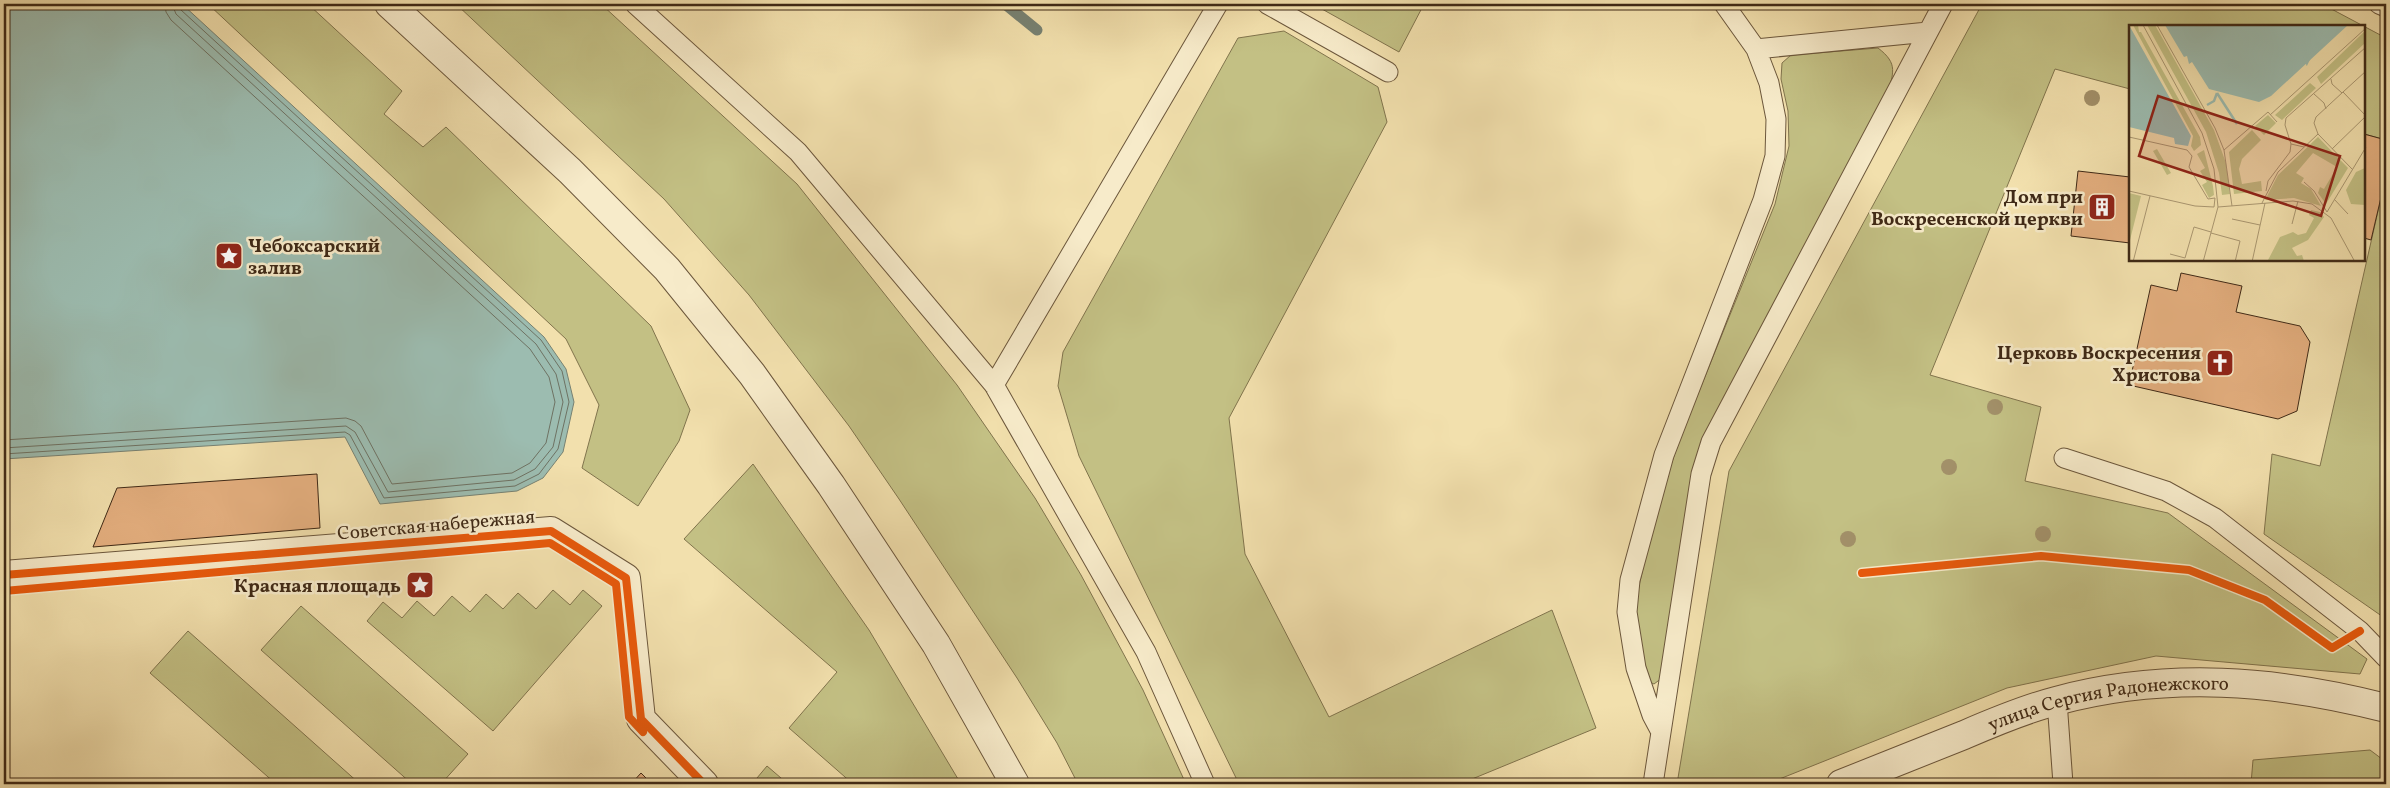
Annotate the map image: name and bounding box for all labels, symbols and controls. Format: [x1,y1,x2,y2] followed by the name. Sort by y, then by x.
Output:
[2129,25,2365,261] inset map
[1871,185,2083,233] place label: Дом при Воскресенской церкви
[2087,192,2117,222] building icon: Дом при Воскресенской церкви
[248,234,380,282] place label: Чебоксарский залив
[214,241,244,271] place icon: Чебоксарский залив
[1997,341,2201,389] place label: Церковь Воскресения Христова
[2205,348,2235,378] church icon: Церковь Воскресения Христова
[336,504,536,548] street label: Советская набережная
[405,570,435,600] place icon: Красная площадь
[234,574,401,600] place label: Красная площадь
[1984,671,2229,738] street label: улица Сергия Радонежского

